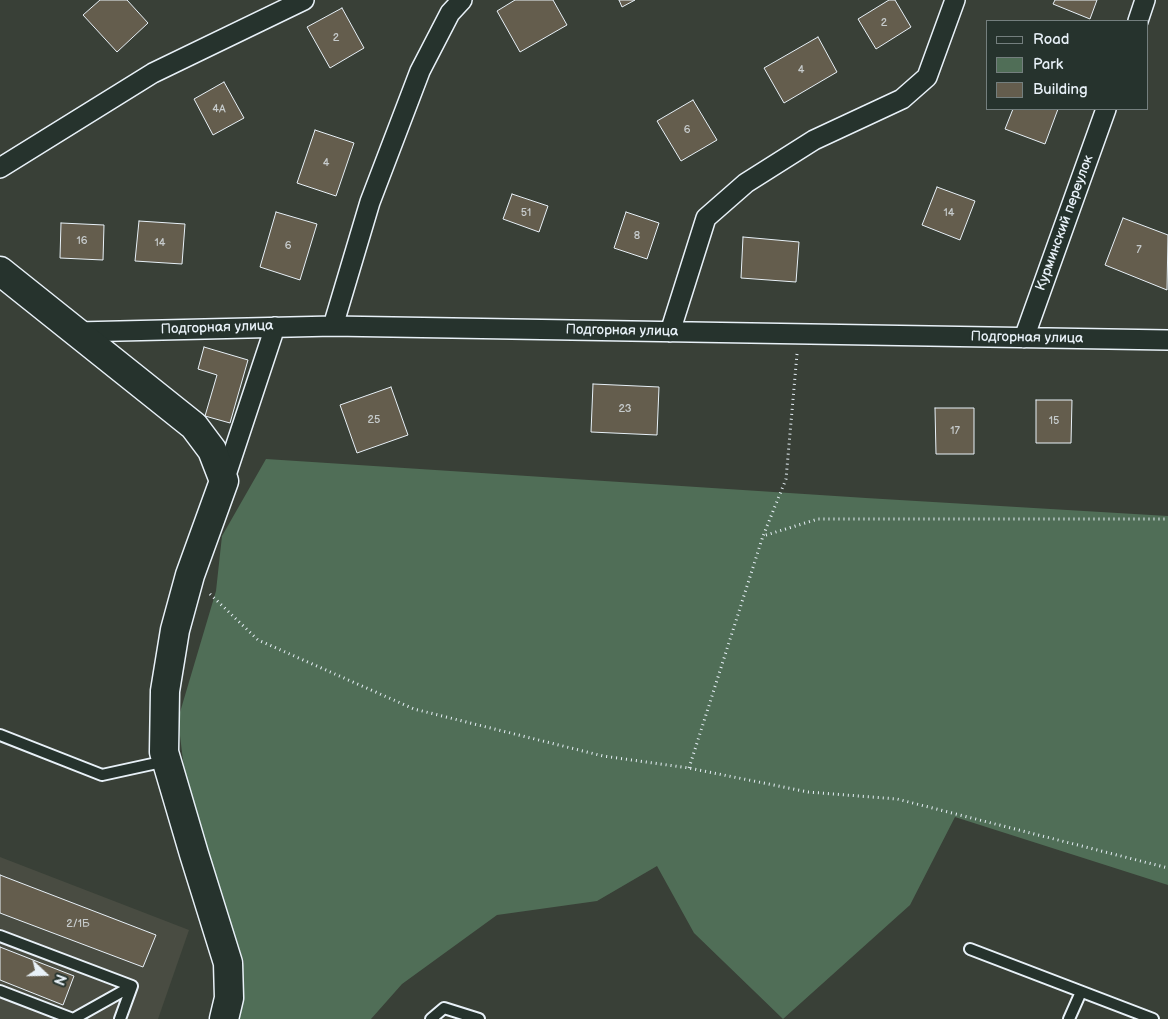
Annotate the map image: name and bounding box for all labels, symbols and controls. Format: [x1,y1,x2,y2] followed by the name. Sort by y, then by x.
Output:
[881,16,887,30] house number: 2
[986,20,1148,110] legend
[1033,30,1069,49] text: Road
[333,31,339,45] house number: 2
[1033,55,1063,74] text: Park
[798,63,804,77] house number: 4
[1033,80,1088,99] text: Building
[212,102,226,116] house number: 4А
[684,123,690,137] house number: 6
[1033,153,1097,293] street label: Курминский переулок
[323,156,329,170] house number: 4
[521,206,531,220] house number: 51
[944,206,954,220] house number: 14
[634,229,640,243] house number: 8
[77,234,87,248] house number: 16
[155,236,165,250] house number: 14
[285,239,291,253] house number: 6
[1136,243,1142,257] house number: 7
[160,318,274,338] street label: Подгорная улица
[565,322,679,340] street label: Подгорная улица
[970,329,1084,347] street label: Подгорная улица
[618,402,632,416] house number: 23
[368,413,380,427] house number: 25
[1049,414,1059,428] house number: 15
[950,424,960,438] house number: 17
[66,917,90,931] house number: 2/1Б
[20,949,70,999] north arrow
[50,972,69,988] text: N

